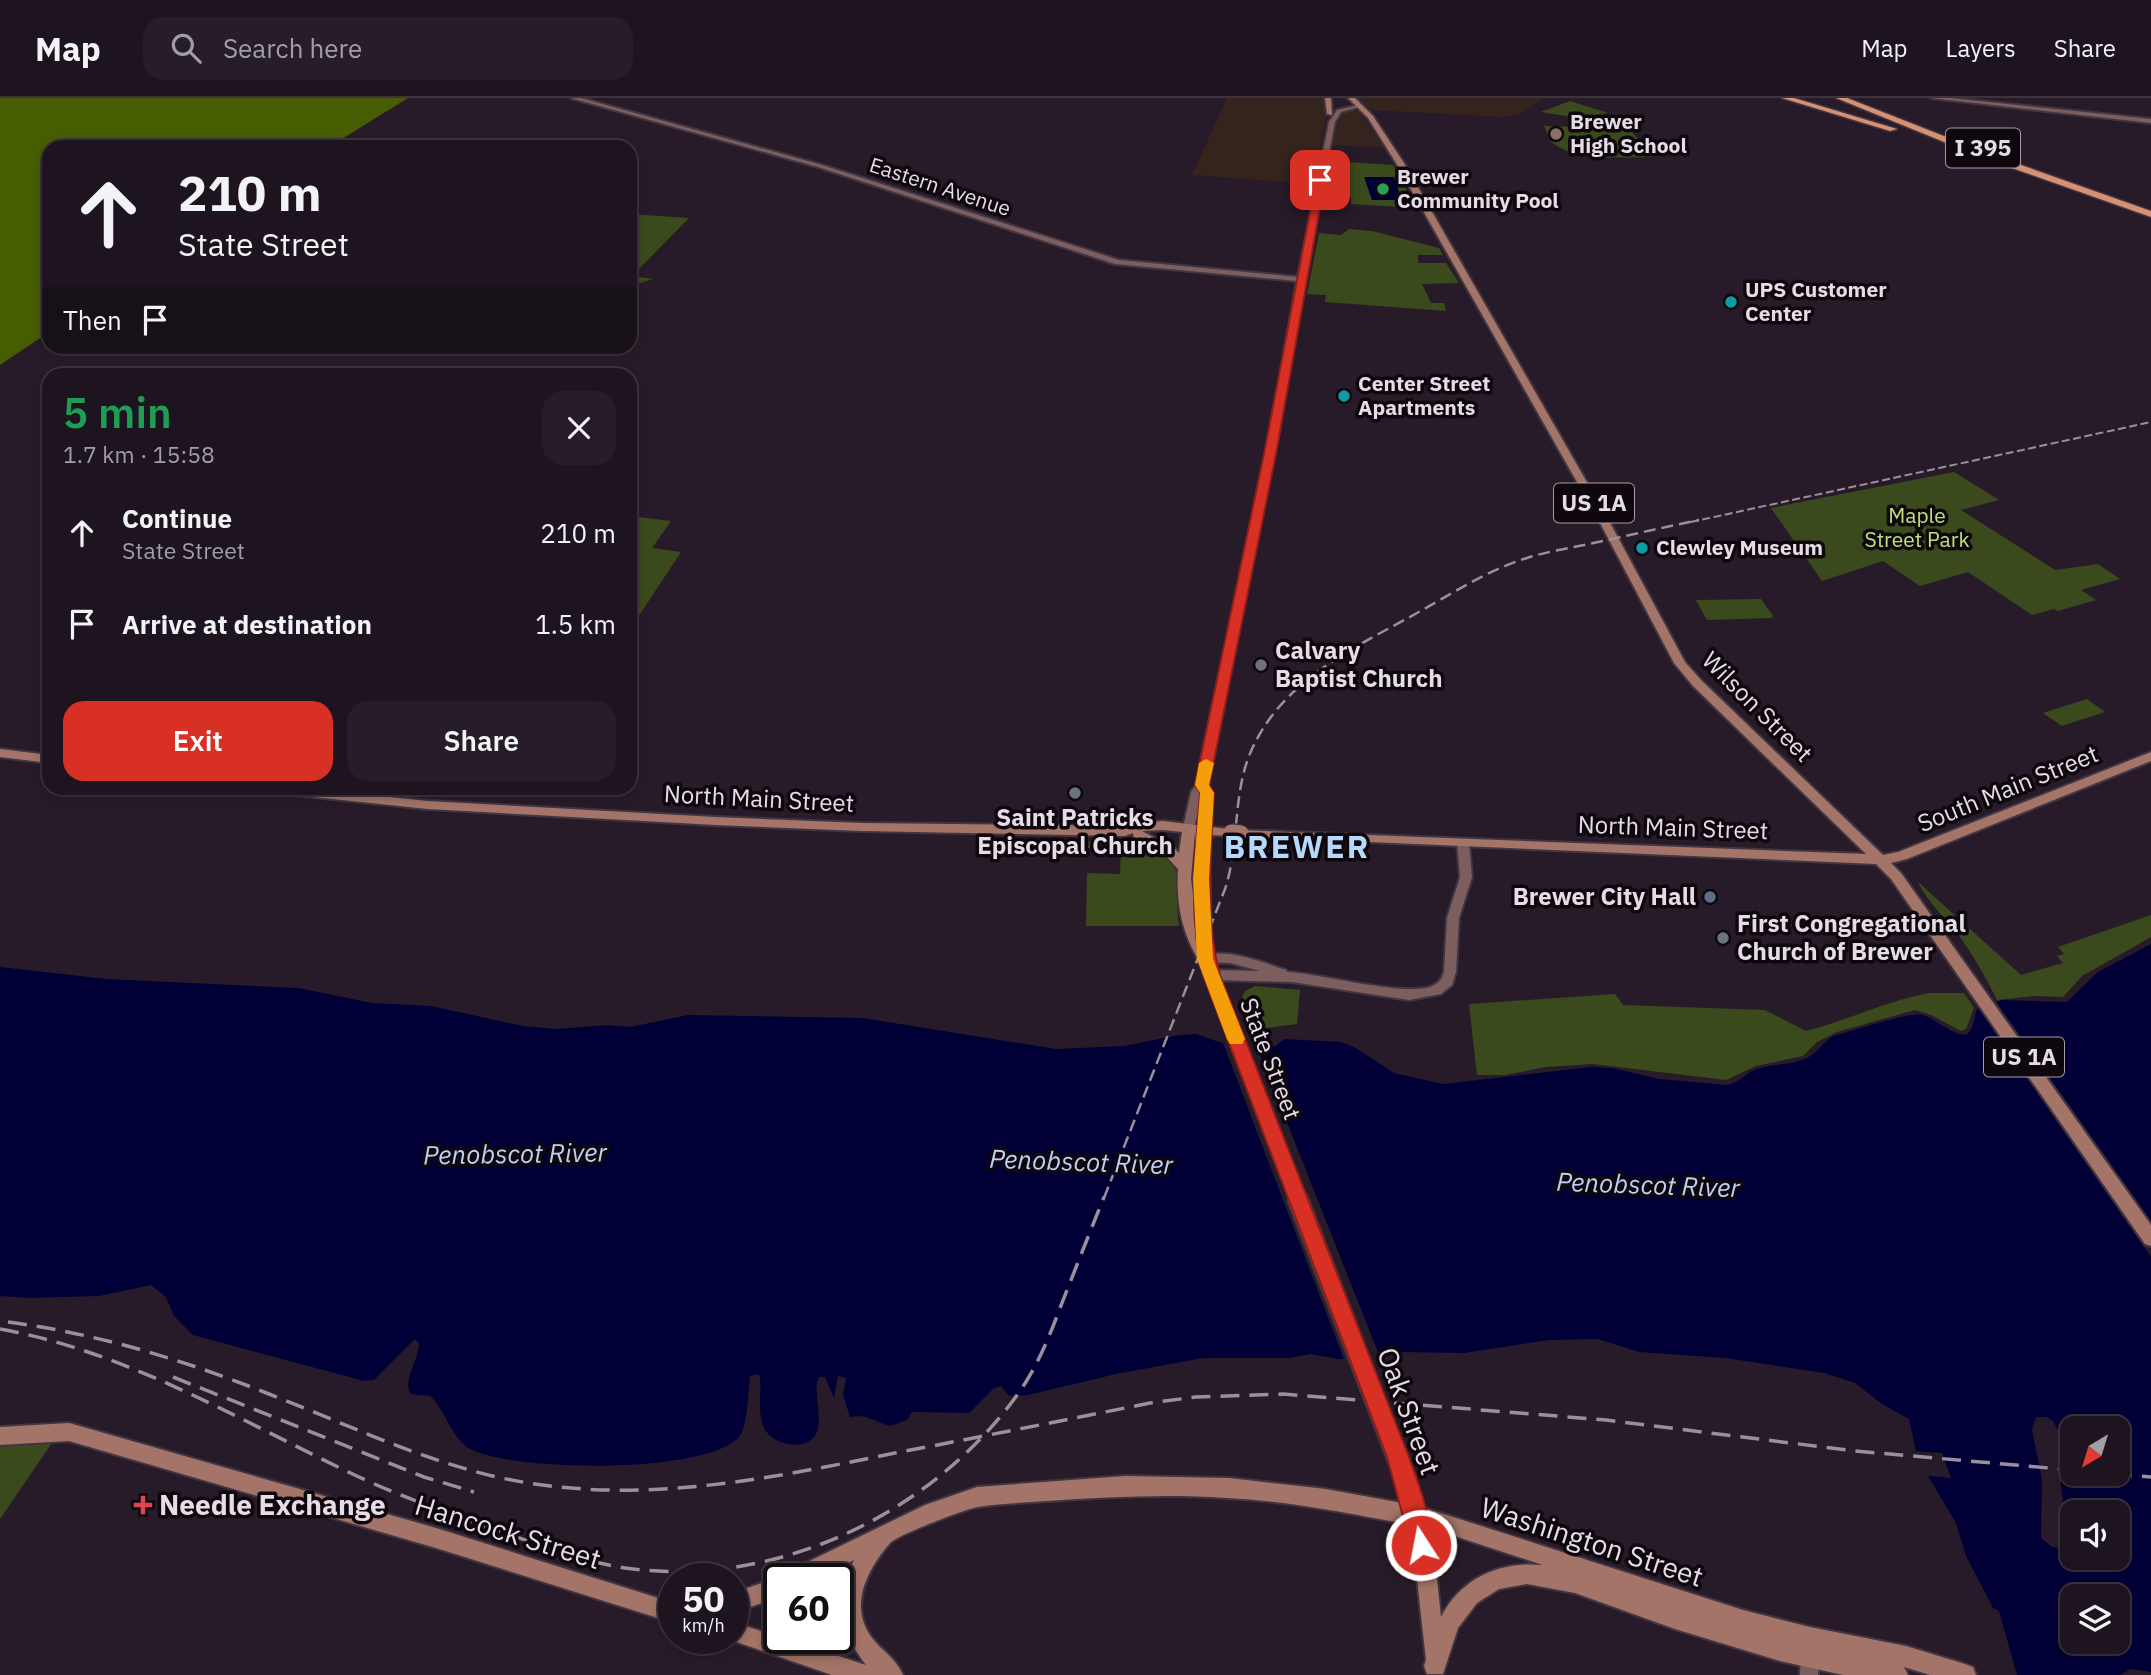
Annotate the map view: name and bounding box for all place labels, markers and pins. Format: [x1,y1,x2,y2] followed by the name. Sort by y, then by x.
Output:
[1570,107,1687,159] place label: Brewer High School
[1548,126,1564,142] marker: Brewer High School
[1290,150,1350,210] pin
[1397,162,1559,214] place label: Brewer Community Pool
[1375,181,1391,197] marker: Brewer Community Pool
[1745,275,1887,327] place label: UPS Customer Center
[1723,294,1739,310] marker: UPS Customer Center
[1358,369,1490,421] place label: Center Street Apartments
[1336,388,1352,404] marker: Center Street Apartments
[1656,533,1823,561] place label: Clewley Museum
[1634,540,1650,556] marker: Clewley Museum
[1275,634,1442,694] place label: Calvary Baptist Church
[1253,657,1269,673] marker: Calvary Baptist Church
[1067,785,1083,801] marker: Saint Patricks Episcopal Church
[977,801,1173,861] place label: Saint Patricks Episcopal Church
[1513,880,1696,912] place label: Brewer City Hall
[1702,889,1718,905] marker: Brewer City Hall
[1737,907,1966,967] place label: First Congregational Church of Brewer
[1715,930,1731,946] marker: First Congregational Church of Brewer
[159,1486,386,1523] place label: Needle Exchange
[133,1495,153,1515] marker: Needle Exchange

